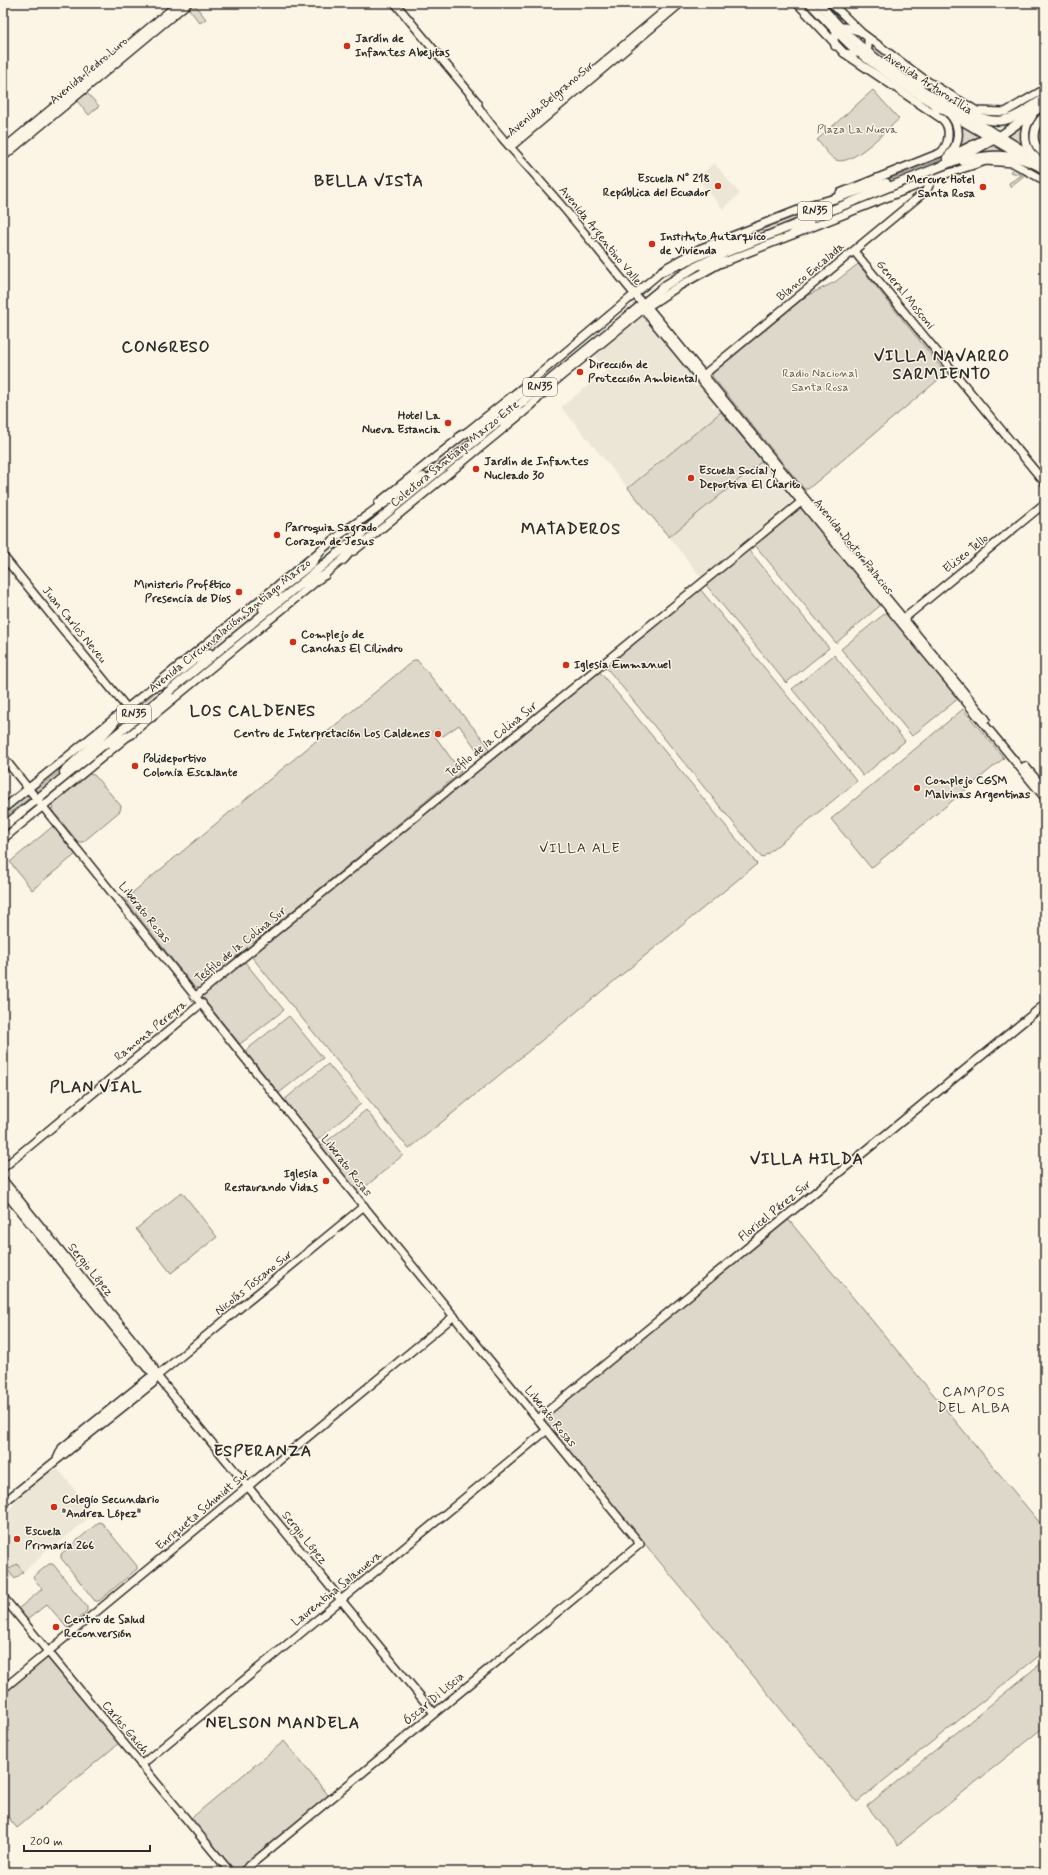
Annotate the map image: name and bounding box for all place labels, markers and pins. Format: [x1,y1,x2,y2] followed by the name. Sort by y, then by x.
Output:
[355,31,450,61] place label: Jardín de Infantes Abejitas
[342,41,352,51] marker: Jardín de Infantes Abejitas
[603,171,710,201] place label: Escuela N° 218 República del Ecuador
[906,172,975,202] place label: Mercure Hotel Santa Rosa
[713,181,723,191] marker: Escuela N° 218 República del Ecuador
[978,182,988,192] marker: Mercure Hotel Santa Rosa
[660,229,766,259] place label: Instituto Autarquico de Vivienda
[647,239,657,249] marker: Instituto Autarquico de Vivienda
[588,357,698,387] place label: Dirección de Protección Ambiental
[575,367,585,377] marker: Dirección de Protección Ambiental
[362,408,441,438] place label: Hotel La Nueva Estancia
[443,418,453,428] marker: Hotel La Nueva Estancia
[484,454,589,484] place label: Jardín de Infantes Nucleado 30
[699,463,801,493] place label: Escuela Social y Deportiva El Charito
[471,464,481,474] marker: Jardín de Infantes Nucleado 30
[686,473,696,483] marker: Escuela Social y Deportiva El Charito
[285,520,377,550] place label: Parroquia Sagrado Corazon de Jesus
[272,530,282,540] marker: Parroquia Sagrado Corazon de Jesus
[134,577,231,607] place label: Ministerio Profético Presencia de Dios
[234,587,244,597] marker: Ministerio Profético Presencia de Dios
[301,627,403,657] place label: Complejo de Canchas El Cilindro
[288,637,298,647] marker: Complejo de Canchas El Cilindro
[574,657,671,673] place label: Iglesia Emmanuel
[561,660,571,670] marker: Iglesia Emmanuel
[233,726,431,742] place label: Centro de Interpretación Los Caldenes
[433,729,443,739] marker: Centro de Interpretación Los Caldenes
[143,751,238,781] place label: Polideportivo Colonia Escalante
[130,761,140,771] marker: Polideportivo Colonia Escalante
[925,773,1031,803] place label: Complejo CGSM Malvinas Argentinas
[912,783,922,793] marker: Complejo CGSM Malvinas Argentinas
[225,1166,318,1196] place label: Iglesia Restaurando Vidas
[321,1176,331,1186] marker: Iglesia Restaurando Vidas
[62,1492,160,1522] place label: Colegio Secundario "Andrea López"
[49,1502,59,1512] marker: Colegio Secundario "Andrea López"
[25,1524,95,1554] place label: Escuela Primaria 266
[12,1534,22,1544] marker: Escuela Primaria 266
[64,1612,145,1642] place label: Centro de Salud Reconversión
[51,1622,61,1632] marker: Centro de Salud Reconversión

